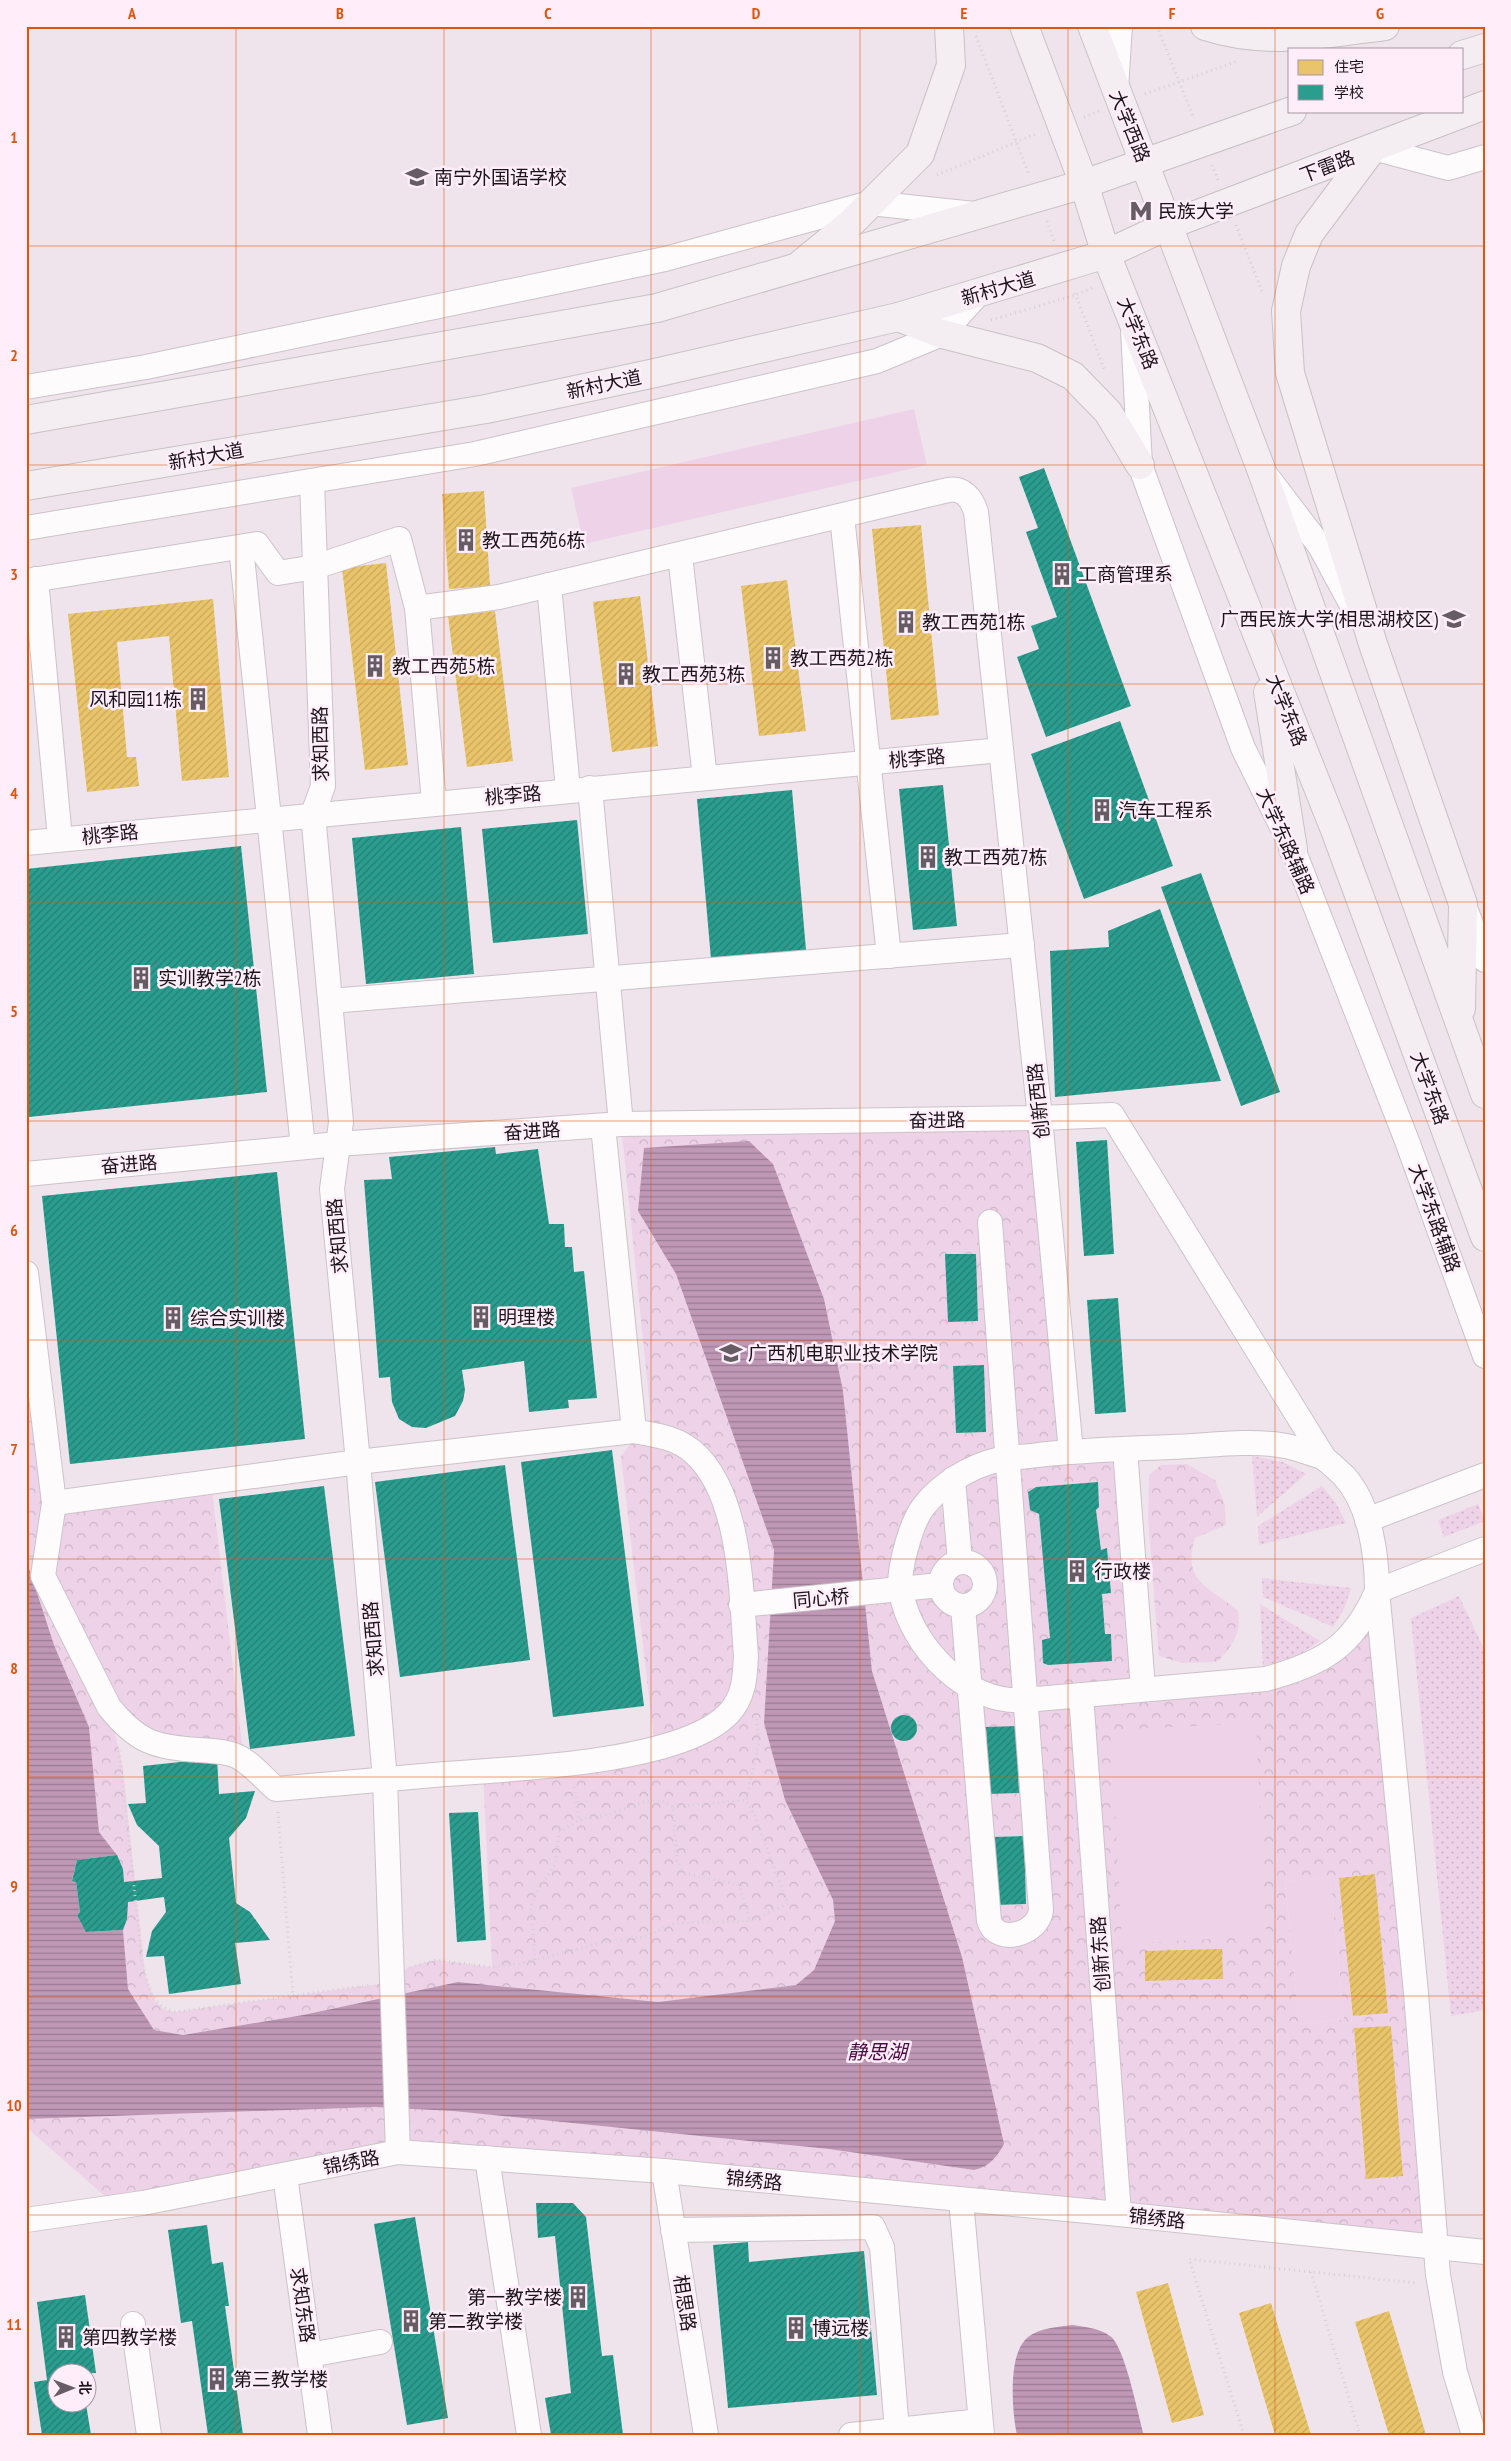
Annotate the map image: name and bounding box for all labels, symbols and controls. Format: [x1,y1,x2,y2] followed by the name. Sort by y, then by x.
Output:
[127,3,137,23] text: A
[336,3,344,23] text: B
[544,3,552,23] text: C
[752,3,761,23] text: D
[961,3,968,23] text: E
[1169,3,1176,23] text: F
[1376,3,1384,23] text: G
[1288,48,1464,112] legend
[1334,57,1364,76] text: 住宅
[1334,83,1364,102] text: 学校
[1105,86,1155,166] street label: 大学西路
[10,127,18,147] text: 1
[1296,145,1358,187] street label: 下雷路
[404,164,430,190] school or university icon: 南宁外国语学校
[434,165,567,189] place label: 南宁外国语学校
[1128,198,1154,224] metro station icon: 民族大学
[1158,199,1234,223] place label: 民族大学
[958,266,1038,310] street label: 新村大道
[1113,293,1163,373] street label: 大学东路
[10,345,18,365] text: 2
[564,364,644,404] street label: 新村大道
[166,438,246,474] street label: 新村大道
[453,527,479,553] building icon: 教工西苑6栋
[482,528,586,552] place label: 教工西苑6栋
[1049,561,1075,587] building icon: 工商管理系
[1078,562,1173,586] place label: 工商管理系
[10,564,18,584] text: 3
[1441,606,1467,632] school or university icon: 广西民族大学(相思湖校区)
[1220,607,1439,631] place label: 广西民族大学(相思湖校区)
[893,609,919,635] building icon: 教工西苑1栋
[922,610,1026,634] place label: 教工西苑1栋
[760,645,786,671] building icon: 教工西苑2栋
[790,646,894,670] place label: 教工西苑2栋
[362,653,388,679] building icon: 教工西苑5栋
[392,654,496,678] place label: 教工西苑5栋
[613,661,639,687] building icon: 教工西苑3栋
[642,662,746,686] place label: 教工西苑3栋
[1262,670,1312,750] street label: 大学东路
[185,686,211,712] building icon: 风和园11栋
[89,687,182,711] place label: 风和园11栋
[307,706,333,782] street label: 求知西路
[888,744,946,772] street label: 桃李路
[484,781,542,809] street label: 桃李路
[10,783,18,803] text: 4
[1252,784,1320,898] street label: 大学东路辅路
[1089,797,1115,823] building icon: 汽车工程系
[1118,798,1213,822] place label: 汽车工程系
[80,819,140,849] street label: 桃李路
[915,844,941,870] building icon: 教工西苑7栋
[944,845,1048,869] place label: 教工西苑7栋
[128,965,154,991] building icon: 实训教学2栋
[158,966,262,990] place label: 实训教学2栋
[10,1001,18,1021] text: 5
[1406,1048,1454,1128] street label: 大学东路
[1022,1062,1054,1140] street label: 创新西路
[908,1108,966,1132] street label: 奋进路
[503,1117,561,1145] street label: 奋进路
[100,1150,158,1178] street label: 奋进路
[1404,1160,1466,1276] street label: 大学东路辅路
[322,1197,352,1275] street label: 求知西路
[10,1220,18,1240] text: 6
[468,1304,494,1330] building icon: 明理楼
[160,1305,186,1331] building icon: 综合实训楼
[498,1305,555,1329] place label: 明理楼
[190,1306,285,1330] place label: 综合实训楼
[718,1340,744,1366] school or university icon: 广西机电职业技术学院
[748,1341,938,1365] place label: 广西机电职业技术学院
[10,1439,18,1459] text: 7
[1064,1558,1090,1584] building icon: 行政楼
[1094,1559,1151,1583] place label: 行政楼
[792,1584,850,1612] street label: 同心桥
[358,1600,388,1678] street label: 求知西路
[10,1658,18,1678] text: 8
[10,1876,18,1896] text: 9
[1085,1915,1115,1993] street label: 创新东路
[847,2039,910,2065] water label: 静思湖
[6,2095,22,2115] text: 10
[321,2145,381,2179] street label: 锦绣路
[724,2165,784,2195] street label: 锦绣路
[1127,2203,1187,2233] street label: 锦绣路
[286,2266,320,2344] street label: 求知东路
[669,2273,701,2333] street label: 相思路
[565,2284,591,2310] building icon: 第一教学楼
[467,2285,562,2309] place label: 第一教学楼
[398,2308,424,2334] building icon: 第二教学楼
[428,2309,523,2333] place label: 第二教学楼
[6,2314,22,2334] text: 11
[783,2315,809,2341] building icon: 博远楼
[812,2316,869,2340] place label: 博远楼
[53,2324,79,2350] building icon: 第四教学楼
[82,2325,177,2349] place label: 第四教学楼
[48,2364,98,2414] north arrow
[204,2366,230,2392] building icon: 第三教学楼
[233,2367,328,2391] place label: 第三教学楼
[76,2381,94,2395] text: 北

